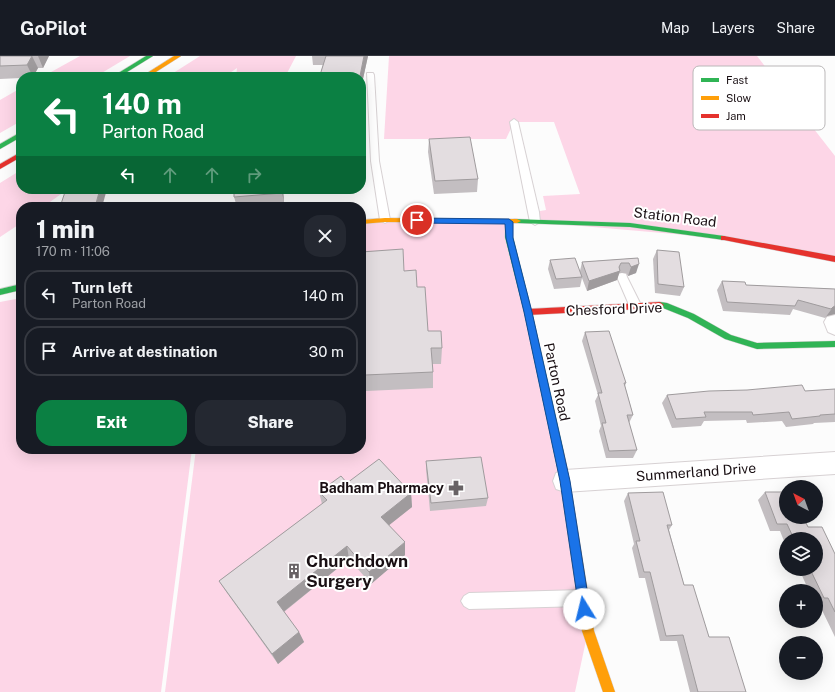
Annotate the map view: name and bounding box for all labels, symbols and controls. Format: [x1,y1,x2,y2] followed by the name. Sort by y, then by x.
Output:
[20,17,87,39] text: GoPilot
[661,20,689,36] text: Map
[711,20,755,36] text: Layers
[777,20,815,36] text: Share
[693,66,825,130] legend
[726,74,748,86] text: Fast
[102,87,182,120] text: 140 m
[36,88,88,140] icon: left
[726,92,752,104] text: Slow
[726,110,746,122] text: Jam
[102,121,204,142] text: Parton Road
[117,164,139,186] icon: left
[159,164,181,186] icon: ahead
[201,164,223,186] icon: ahead
[243,164,265,186] icon: right
[400,203,434,237] pin
[633,204,717,230] street label: Station Road
[406,209,428,231] icon: arrive
[36,215,95,243] text: 1 min
[304,215,346,257] button: close
[36,244,110,259] text: 170 m · 11:06
[72,279,133,296] text: Turn left
[38,284,60,306] icon: left
[303,287,344,304] text: 140 m
[72,296,146,311] text: Parton Road
[565,299,663,319] street label: Chesford Drive
[38,340,60,362] icon: arrive
[541,341,573,423] street label: Parton Road
[72,343,217,360] text: Arrive at destination
[309,343,344,360] text: 30 m
[36,400,187,446] button: Exit
[195,400,346,446] button: Share
[635,460,757,484] street label: Summerland Drive
[447,479,465,497] pharmacy icon: Badham Pharmacy
[319,480,444,496] place label: Badham Pharmacy
[779,480,823,524] north arrow
[779,480,823,680] map controls
[779,532,823,576] button: layers
[306,551,408,591] place label: Churchdown Surgery
[285,562,303,580] building icon: Churchdown Surgery
[779,584,823,628] button: +
[563,588,605,630] position arrow
[779,636,823,680] button: −

